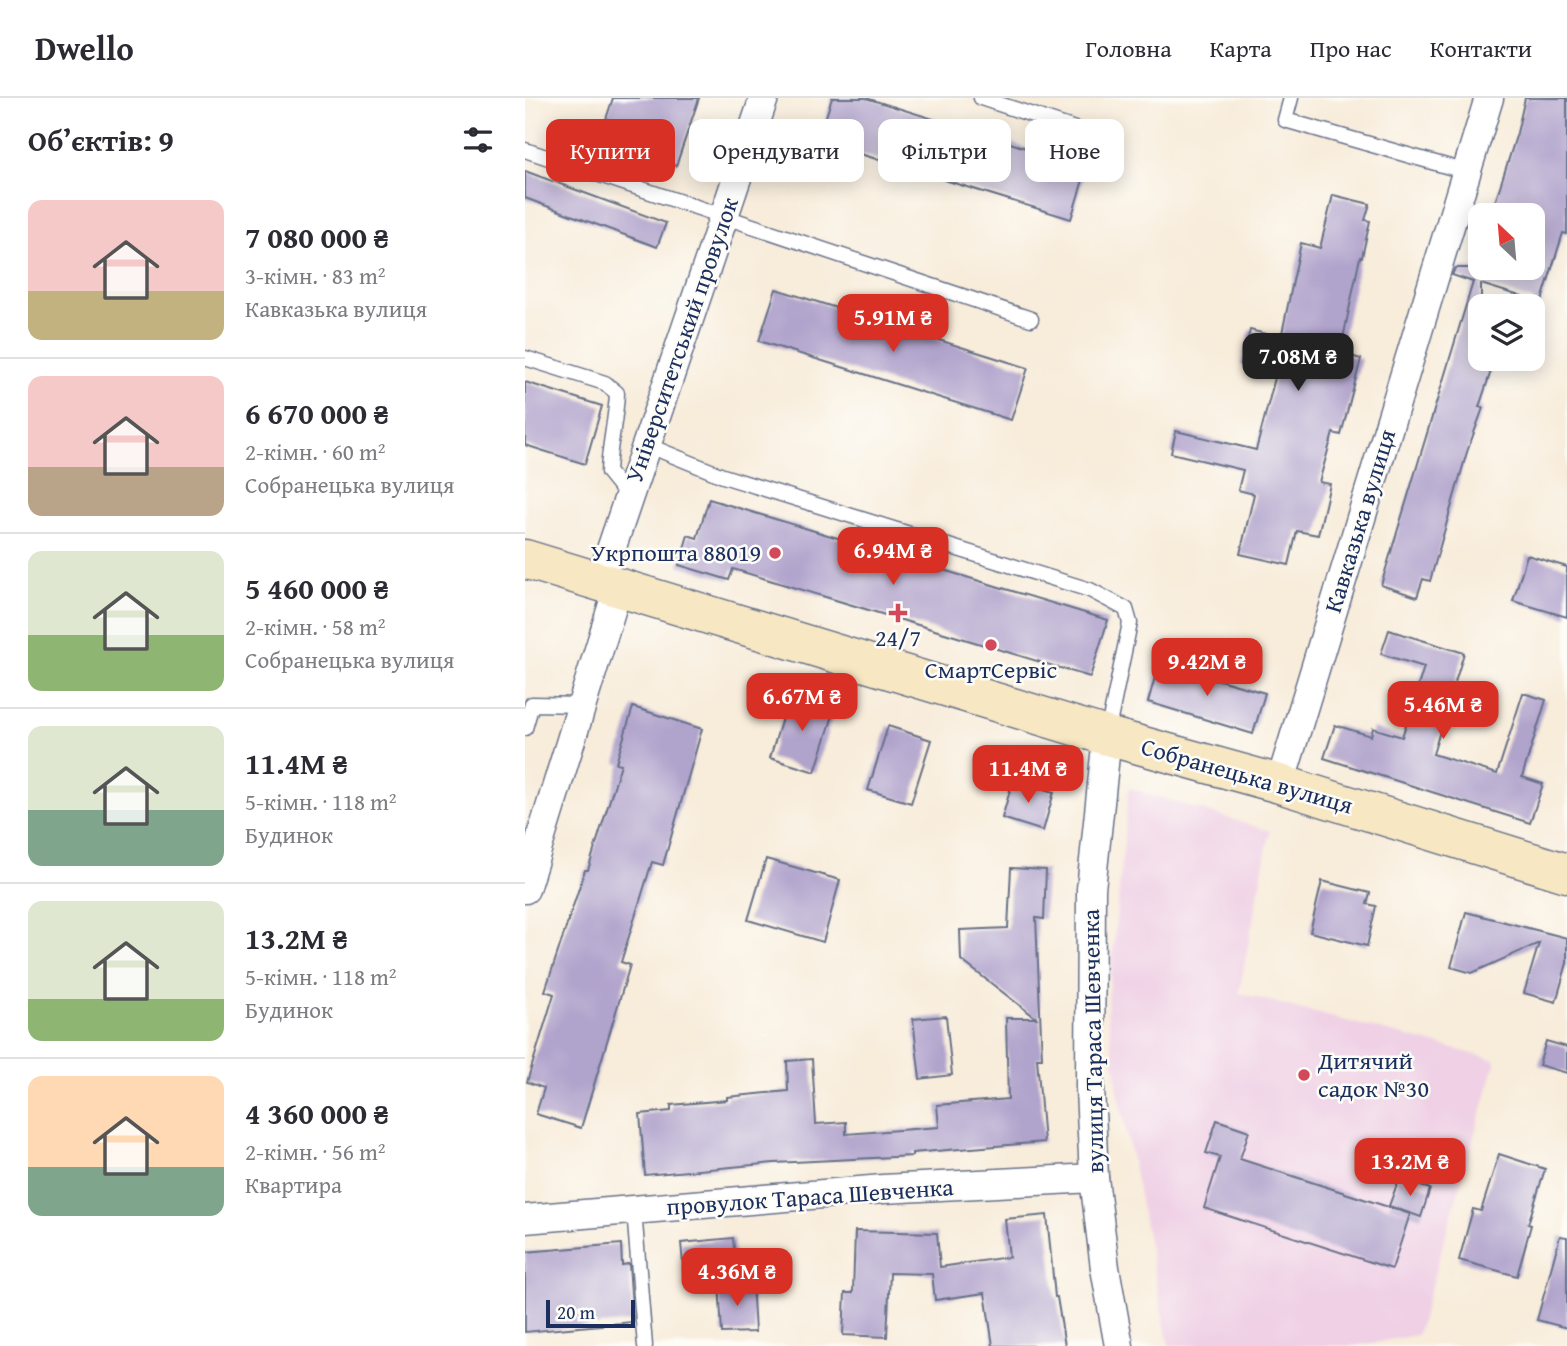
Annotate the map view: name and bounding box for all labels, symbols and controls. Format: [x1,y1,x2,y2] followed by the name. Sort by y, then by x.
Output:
[35,24,134,72] text: Dwello
[1085,31,1172,66] text: Головна
[1210,31,1272,66] text: Карта
[1310,31,1392,66] text: Про нас
[1430,31,1532,66] text: Контакти
[28,118,174,162] text: Об’єктів: 9
[546,119,675,182] chip: Купити
[689,119,864,182] chip: Орендувати
[878,119,1011,182] chip: Фільтри
[1025,119,1124,182] chip: Нове
[459,121,497,159] icon: filters
[616,192,747,487] street label: Університетський провулок
[1468,203,1545,280] north arrow
[1468,203,1545,371] map controls
[245,215,389,259] text: 7 080 000 ₴
[84,228,168,312] icon: home
[245,259,386,292] text: 3-кімн. · 83 m²
[245,292,427,325] text: Кавказька вулиця
[828,294,958,354] pin: 5.91M ₴
[1468,294,1545,371] button: layers
[853,300,933,333] text: 5.91M ₴
[1233,334,1363,393] pin: 7.08M ₴
[1258,339,1338,372] text: 7.08M ₴
[245,391,389,435] text: 6 670 000 ₴
[84,404,168,488] icon: home
[1315,425,1404,617] street label: Кавказька вулиця
[245,435,386,468] text: 2-кімн. · 60 m²
[245,468,455,501] text: Собранецька вулиця
[828,528,958,587] pin: 6.94M ₴
[853,533,933,566] text: 6.94M ₴
[591,535,761,570] place label: Укрпошта 88019
[767,545,783,561] marker: Укрпошта 88019
[245,566,389,610] text: 5 460 000 ₴
[84,579,168,663] icon: home
[890,605,906,621] marker: 24/7
[245,610,386,643] text: 2-кімн. · 58 m²
[875,620,921,655] place label: 24/7
[983,637,999,653] marker: СмартСервіс
[1142,638,1272,698] pin: 9.42M ₴
[245,643,455,676] text: Собранецька вулиця
[1167,644,1247,677] text: 9.42M ₴
[925,652,1058,687] place label: СмартСервіс
[737,674,867,733] pin: 6.67M ₴
[762,679,842,712] text: 6.67M ₴
[1378,682,1508,741] pin: 5.46M ₴
[1403,687,1483,720] text: 5.46M ₴
[1137,729,1357,822] street label: Собранецька вулиця
[245,741,348,785] text: 11.4M ₴
[963,746,1093,805] pin: 11.4M ₴
[988,751,1068,784] text: 11.4M ₴
[84,754,168,838] icon: home
[245,785,397,818] text: 5-кімн. · 118 m²
[245,818,333,851] text: Будинок
[1073,908,1112,1173] street label: вулиця Тараса Шевченка
[245,916,348,960] text: 13.2M ₴
[84,929,168,1013] icon: home
[245,960,397,993] text: 5-кімн. · 118 m²
[245,993,333,1026] text: Будинок
[1317,1043,1429,1106] place label: Дитячий садок №30
[1296,1067,1312,1083] marker: Дитячий садок №30
[245,1091,389,1135] text: 4 360 000 ₴
[84,1104,168,1188] icon: home
[245,1135,386,1168] text: 2-кімн. · 56 m²
[1345,1138,1475,1198] pin: 13.2M ₴
[1370,1144,1450,1177] text: 13.2M ₴
[245,1168,342,1201] text: Квартира
[665,1169,955,1224] street label: провулок Тараса Шевченка
[672,1248,802,1308] pin: 4.36M ₴
[697,1254,777,1287] text: 4.36M ₴
[546,1297,635,1329] scale bar
[557,1298,595,1326] text: 20 m

